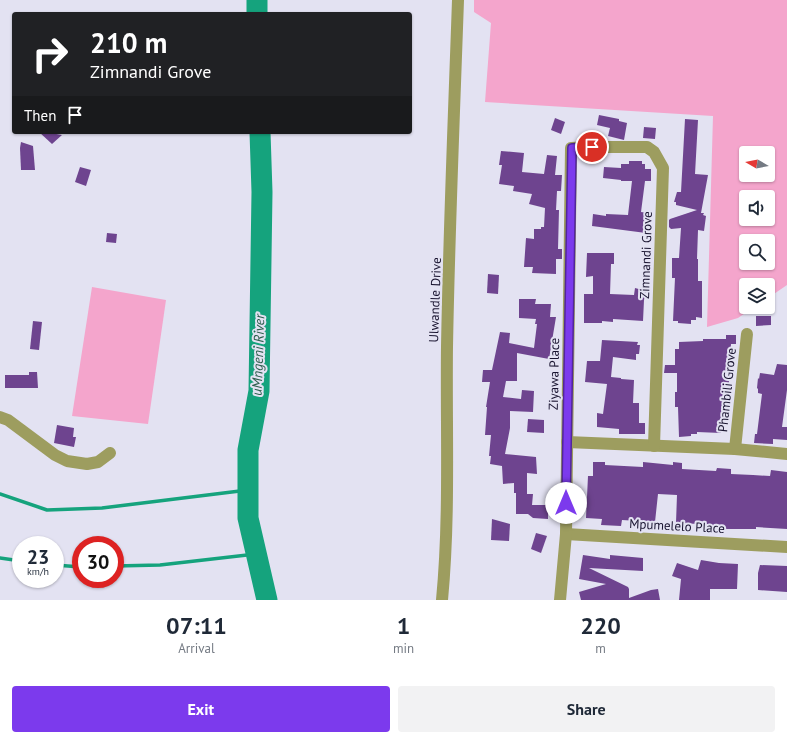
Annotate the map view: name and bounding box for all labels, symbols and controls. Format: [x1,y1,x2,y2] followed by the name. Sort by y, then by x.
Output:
[90,24,167,61] text: 210 m
[24,28,76,80] icon: right
[90,60,211,83] text: Zimnandi Grove
[64,104,86,126] icon: arrive
[24,106,56,125] text: Then
[575,130,609,164] pin
[581,136,603,158] icon: arrive
[739,146,775,182] north arrow
[739,146,775,314] map controls
[739,190,775,226] button: sound
[636,211,656,299] street label: Zimnandi Grove
[739,234,775,270] button: search
[425,257,445,343] street label: Ulwandle Drive
[739,278,775,314] button: layers
[248,312,268,396] water label: uMngeni River
[545,338,563,410] street label: Ziyawa Place
[714,347,740,433] street label: Phambili Grove
[545,482,587,524] position arrow
[629,515,725,537] street label: Mpumelelo Place
[72,536,124,588] speed limit sign: 30
[27,544,49,570] text: 23
[27,565,49,578] text: km/h
[166,610,227,641] text: 07:11
[397,610,410,641] text: 1
[580,610,621,641] text: 220
[178,640,215,657] text: Arrival
[393,640,414,657] text: min
[595,640,606,657] text: m
[12,686,390,732] button: Exit
[398,686,775,732] button: Share

